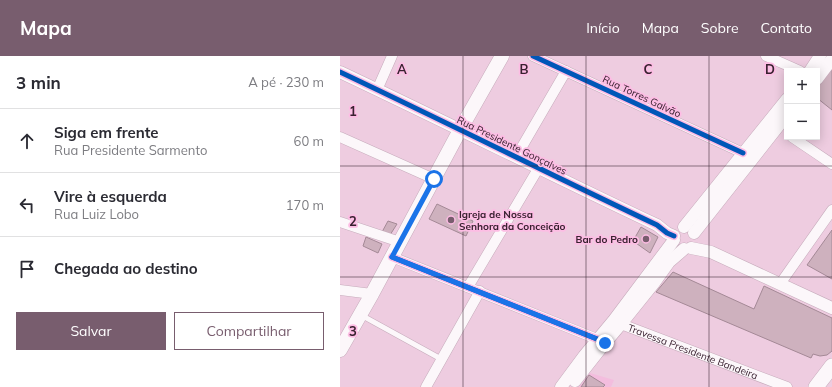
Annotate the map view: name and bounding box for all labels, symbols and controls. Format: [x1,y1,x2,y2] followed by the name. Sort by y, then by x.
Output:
[20,16,72,40] text: Mapa
[586,19,620,37] text: Início
[642,19,679,37] text: Mapa
[701,19,739,37] text: Sobre
[761,19,812,37] text: Contato
[397,61,407,77] text: A
[520,61,529,77] text: B
[644,61,653,77] text: C
[765,61,775,77] text: D
[784,68,820,140] map controls
[784,68,820,104] button: +
[16,72,61,93] text: 3 min
[600,73,683,120] street label: Rua Torres Galvão
[248,74,324,90] text: A pé · 230 m
[349,103,357,119] text: 1
[784,104,820,140] button: −
[455,113,569,178] street label: Rua Presidente Gonçalves
[54,123,159,142] text: Siga em frente
[16,130,38,152] icon: ahead
[294,133,324,149] text: 60 m
[54,142,207,158] text: Rua Presidente Sarmento
[425,170,443,188] route start
[54,187,167,206] text: Vire à esquerda
[16,194,38,216] icon: left
[286,197,324,213] text: 170 m
[54,206,139,222] text: Rua Luiz Lobo
[459,208,566,233] place label: Igreja de Nossa Senhora da Conceição
[349,213,357,229] text: 2
[446,215,456,225] marker: Igreja de Nossa Senhora da Conceição
[576,233,638,246] place label: Bar do Pedro
[641,234,651,244] marker: Bar do Pedro
[16,258,38,280] icon: arrive
[54,259,198,278] text: Chegada ao destino
[16,312,166,350] button: Salvar
[174,312,324,350] button: Compartilhar
[626,321,760,382] street label: Travessa Presidente Bandeira
[349,323,357,339] text: 3
[596,334,614,352] route end

